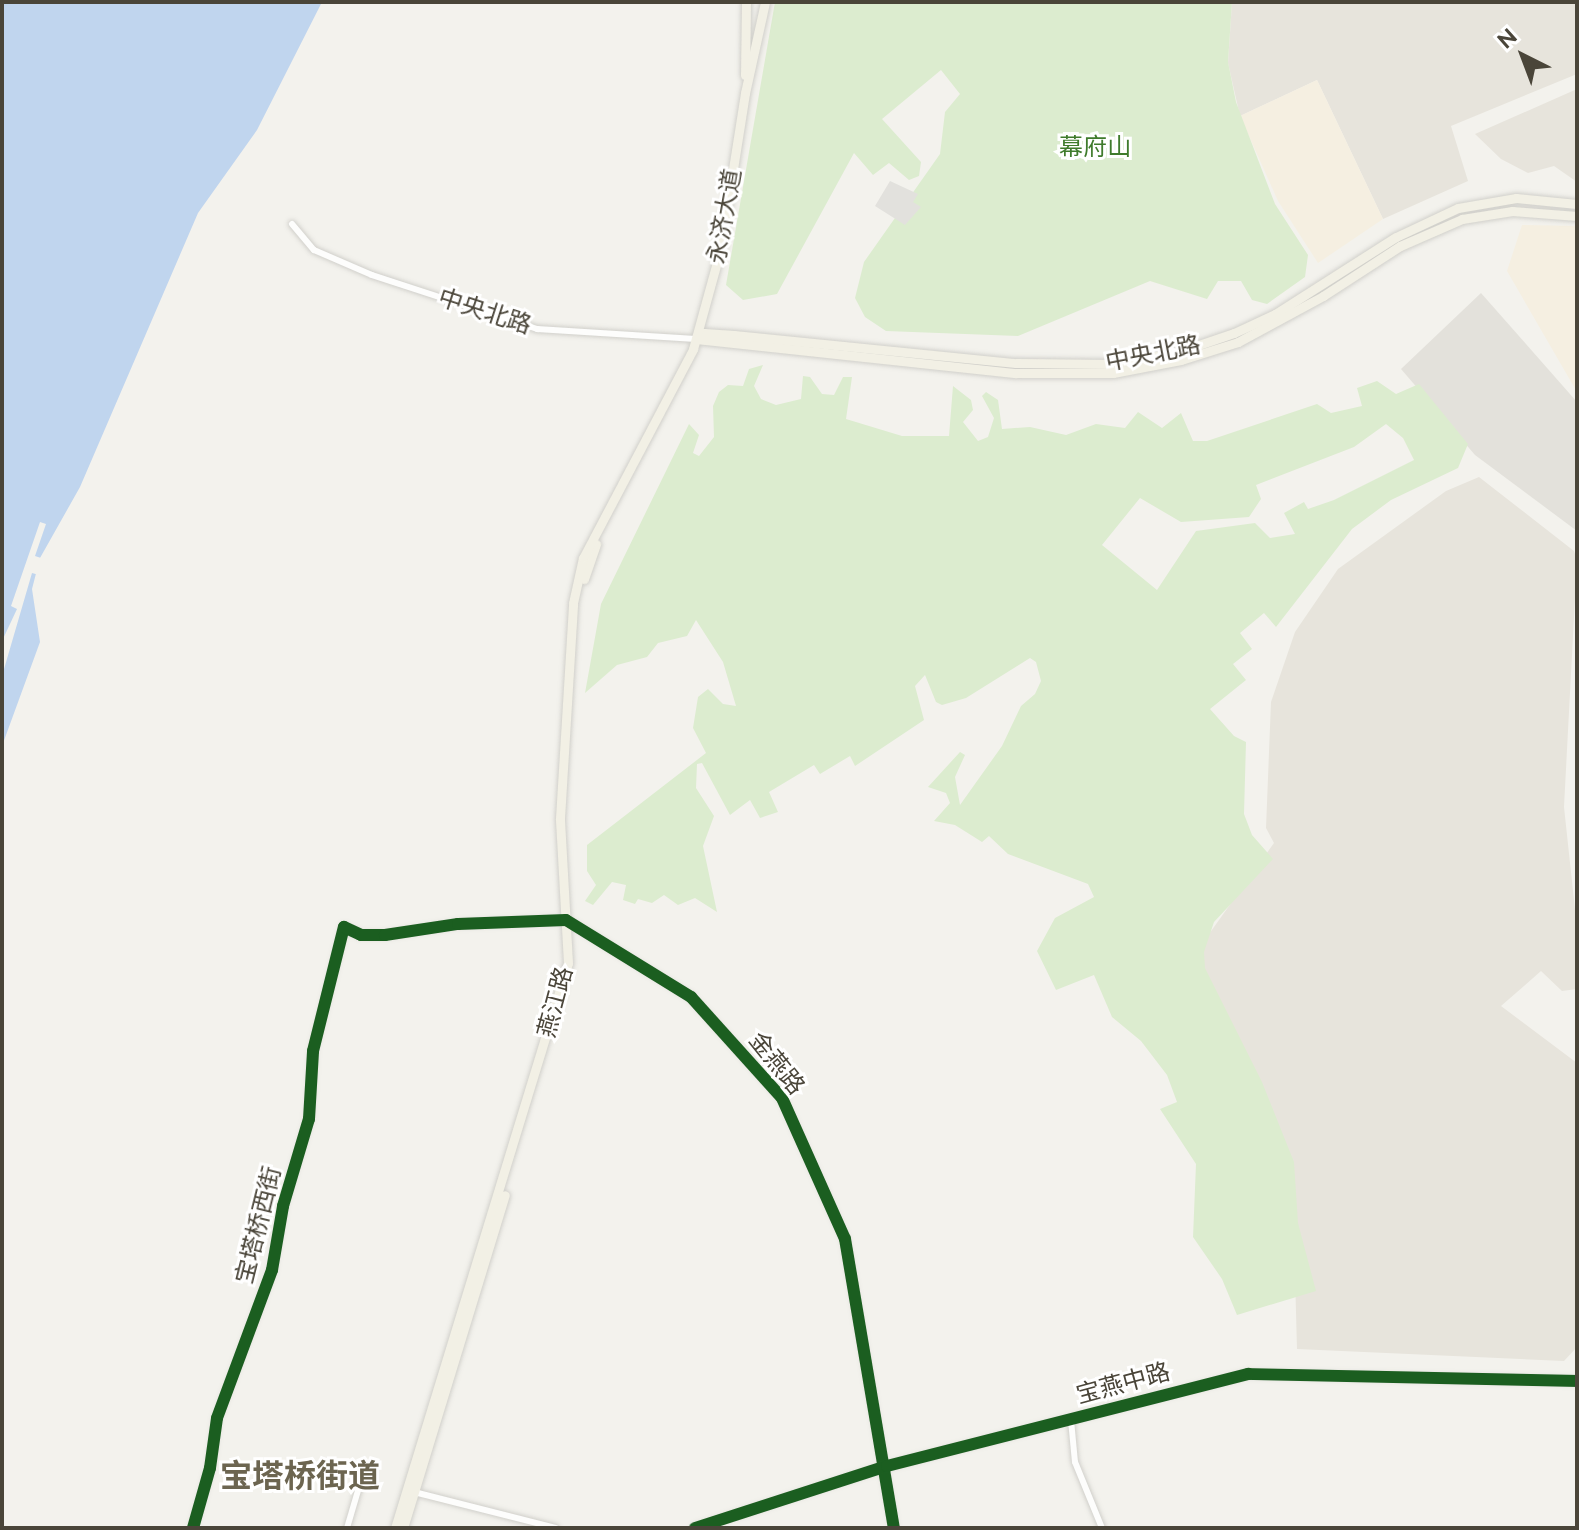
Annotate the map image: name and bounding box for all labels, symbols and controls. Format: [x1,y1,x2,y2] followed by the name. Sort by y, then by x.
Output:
[1483,16,1563,96] north arrow
[1492,23,1522,53] text: N
[1059,133,1131,161] park label: 幕府山
[701,166,747,266] street label: 永济大道
[435,282,535,340] street label: 中央北路
[1103,330,1203,376] street label: 中央北路
[532,963,578,1041] street label: 燕江路
[743,1026,811,1100] street label: 金燕路
[230,1163,286,1287] street label: 宝塔桥西街
[1073,1357,1173,1409] street label: 宝燕中路
[220,1457,380,1495] district label: 宝塔桥街道

